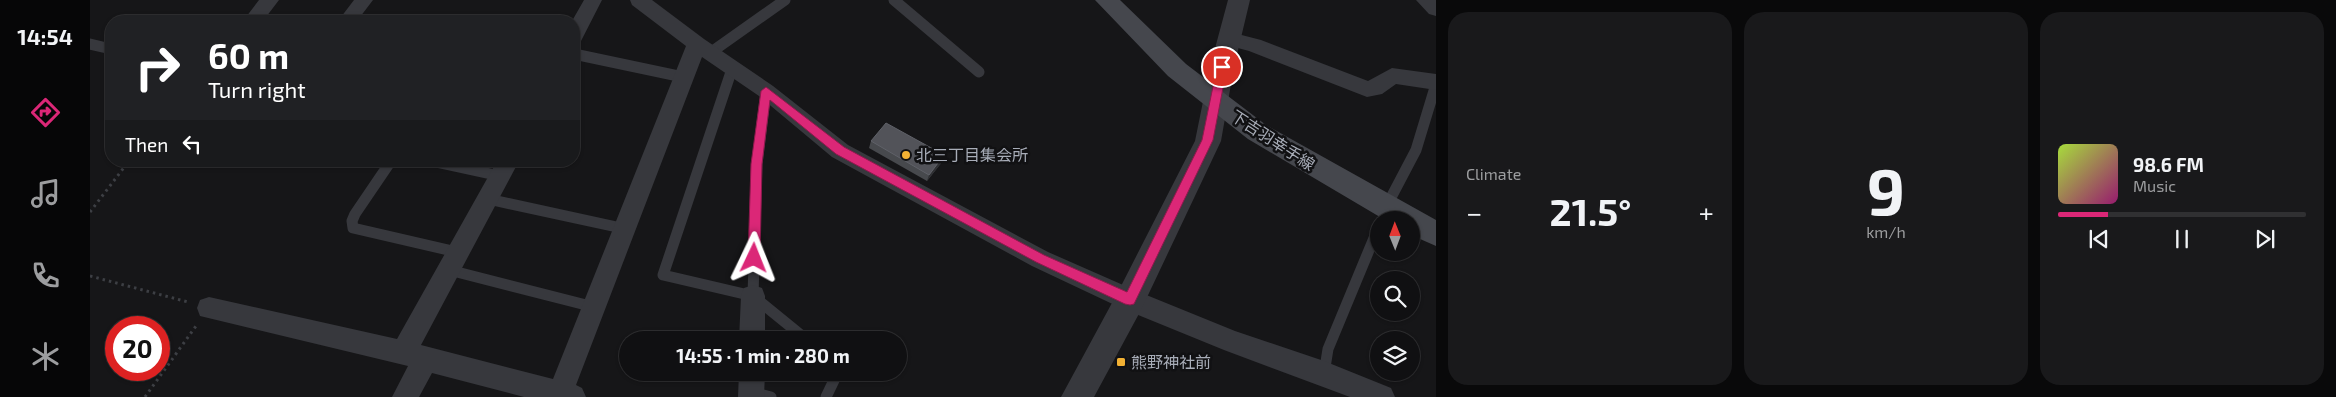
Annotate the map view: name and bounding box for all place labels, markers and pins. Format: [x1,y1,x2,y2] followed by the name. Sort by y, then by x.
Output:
[1201,46,1243,88] pin
[916,145,1028,164] place label: 北三丁目集会所
[900,149,912,161] marker: 北三丁目集会所
[1131,352,1211,371] place label: 熊野神社前
[1115,356,1127,368] marker: 熊野神社前

